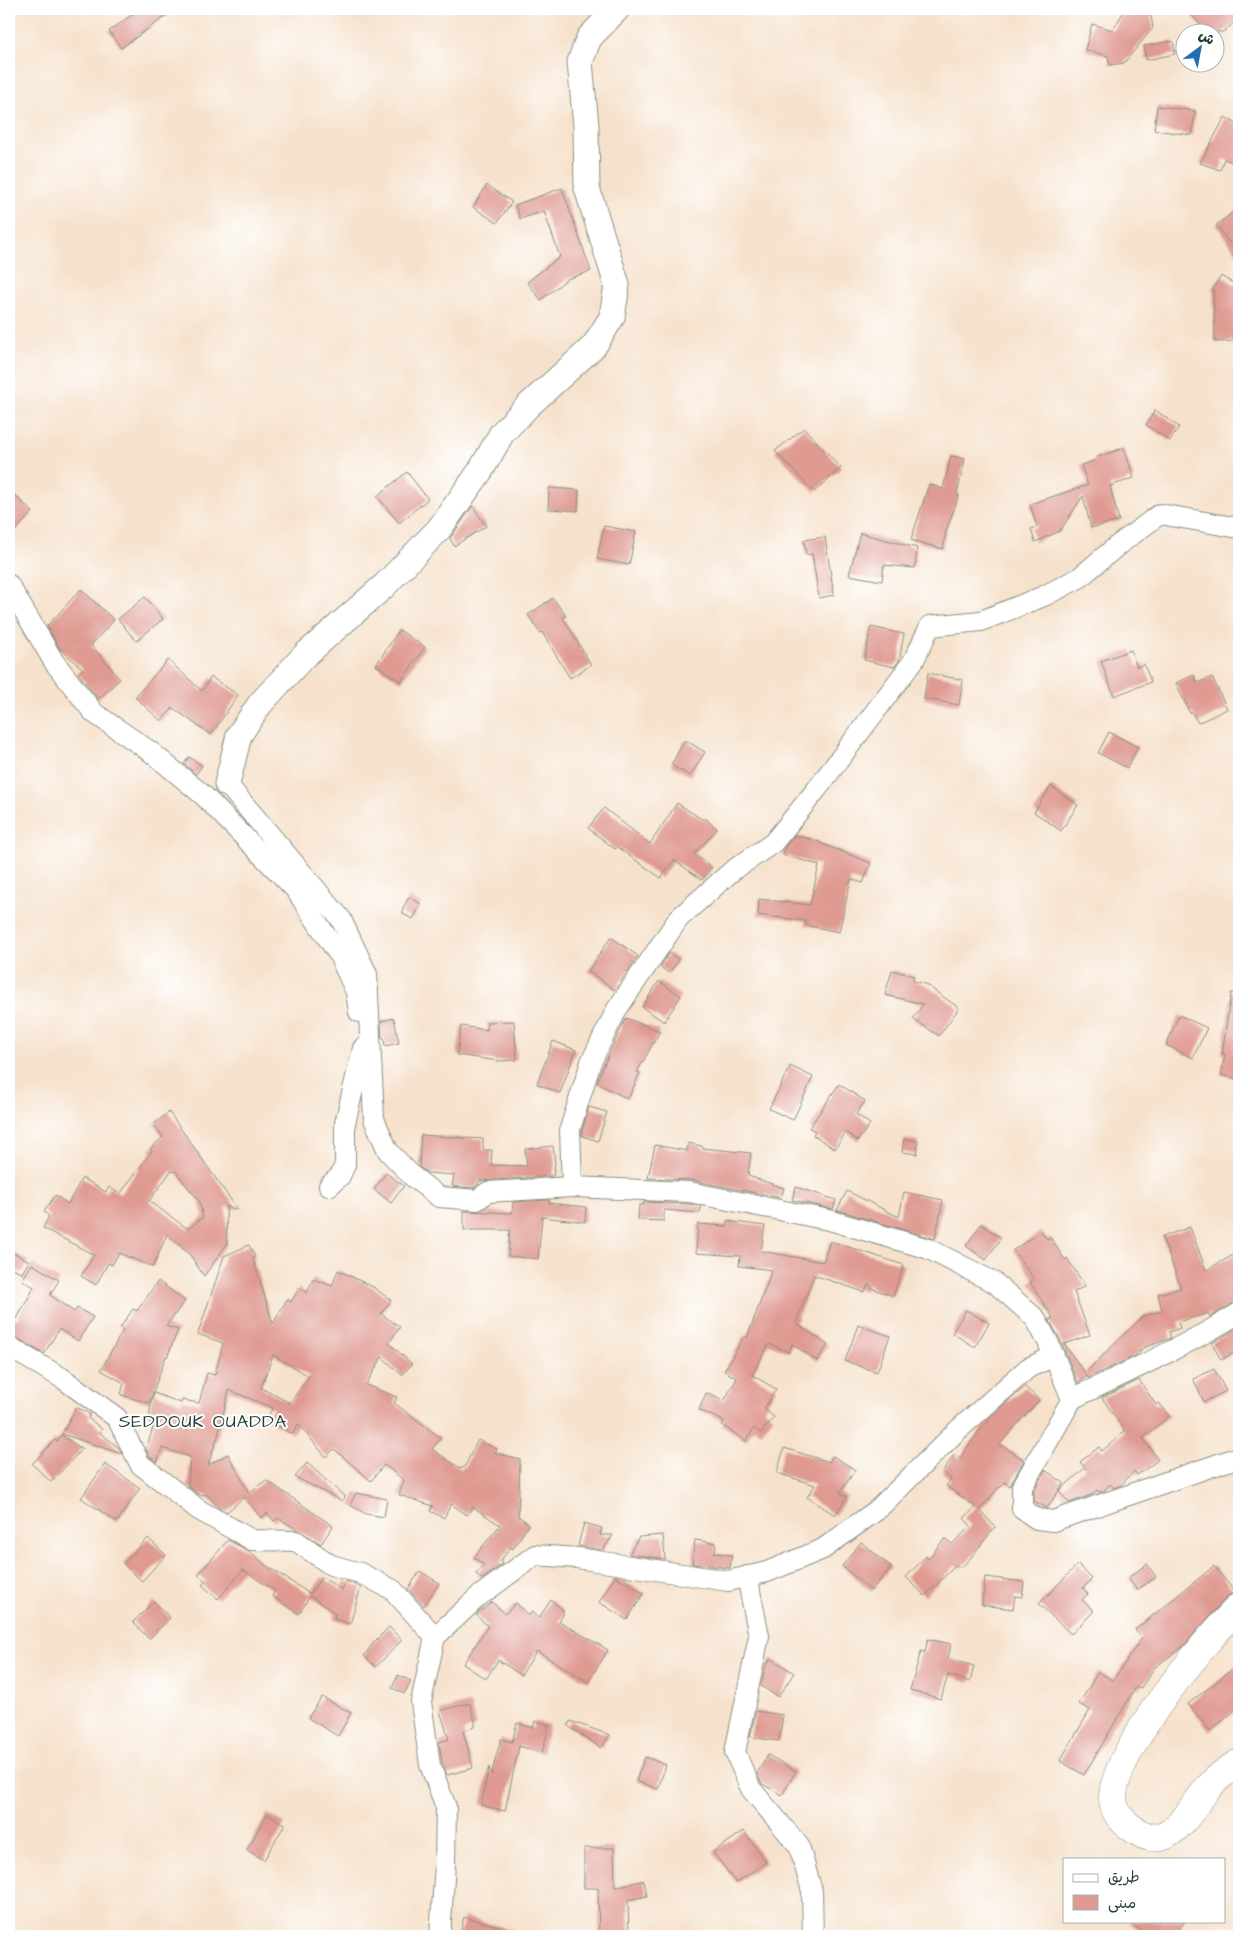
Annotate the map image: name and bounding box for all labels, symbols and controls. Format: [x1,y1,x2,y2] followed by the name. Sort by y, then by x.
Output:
[1176,22,1226,72] north arrow
[1195,25,1218,50] text: ش
[119,1409,287,1434] district label: SEDDOUK OUADDA
[1063,1858,1226,1922] legend
[1108,1867,1140,1888] text: طريق
[1108,1893,1136,1914] text: مبنى

